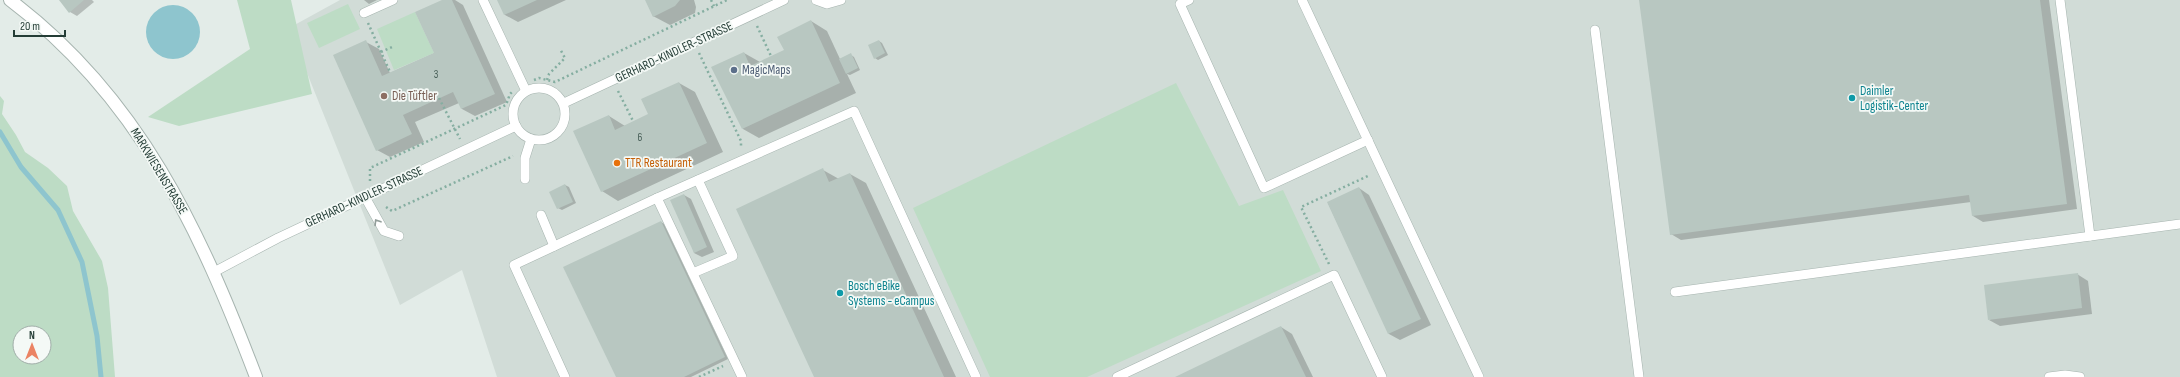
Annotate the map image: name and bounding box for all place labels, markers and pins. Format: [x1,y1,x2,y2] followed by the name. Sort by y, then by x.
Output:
[742,62,791,78] place label: MagicMaps
[729,65,739,75] marker: MagicMaps
[1860,83,1929,114] place label: Daimler Logistik-Center
[392,88,437,104] place label: Die Tüftler
[379,91,389,101] marker: Die Tüftler
[1847,93,1857,103] marker: Daimler Logistik-Center
[625,155,692,171] place label: TTR Restaurant
[612,158,622,168] marker: TTR Restaurant
[848,278,935,309] place label: Bosch eBike Systems - eCampus
[835,288,845,298] marker: Bosch eBike Systems - eCampus

